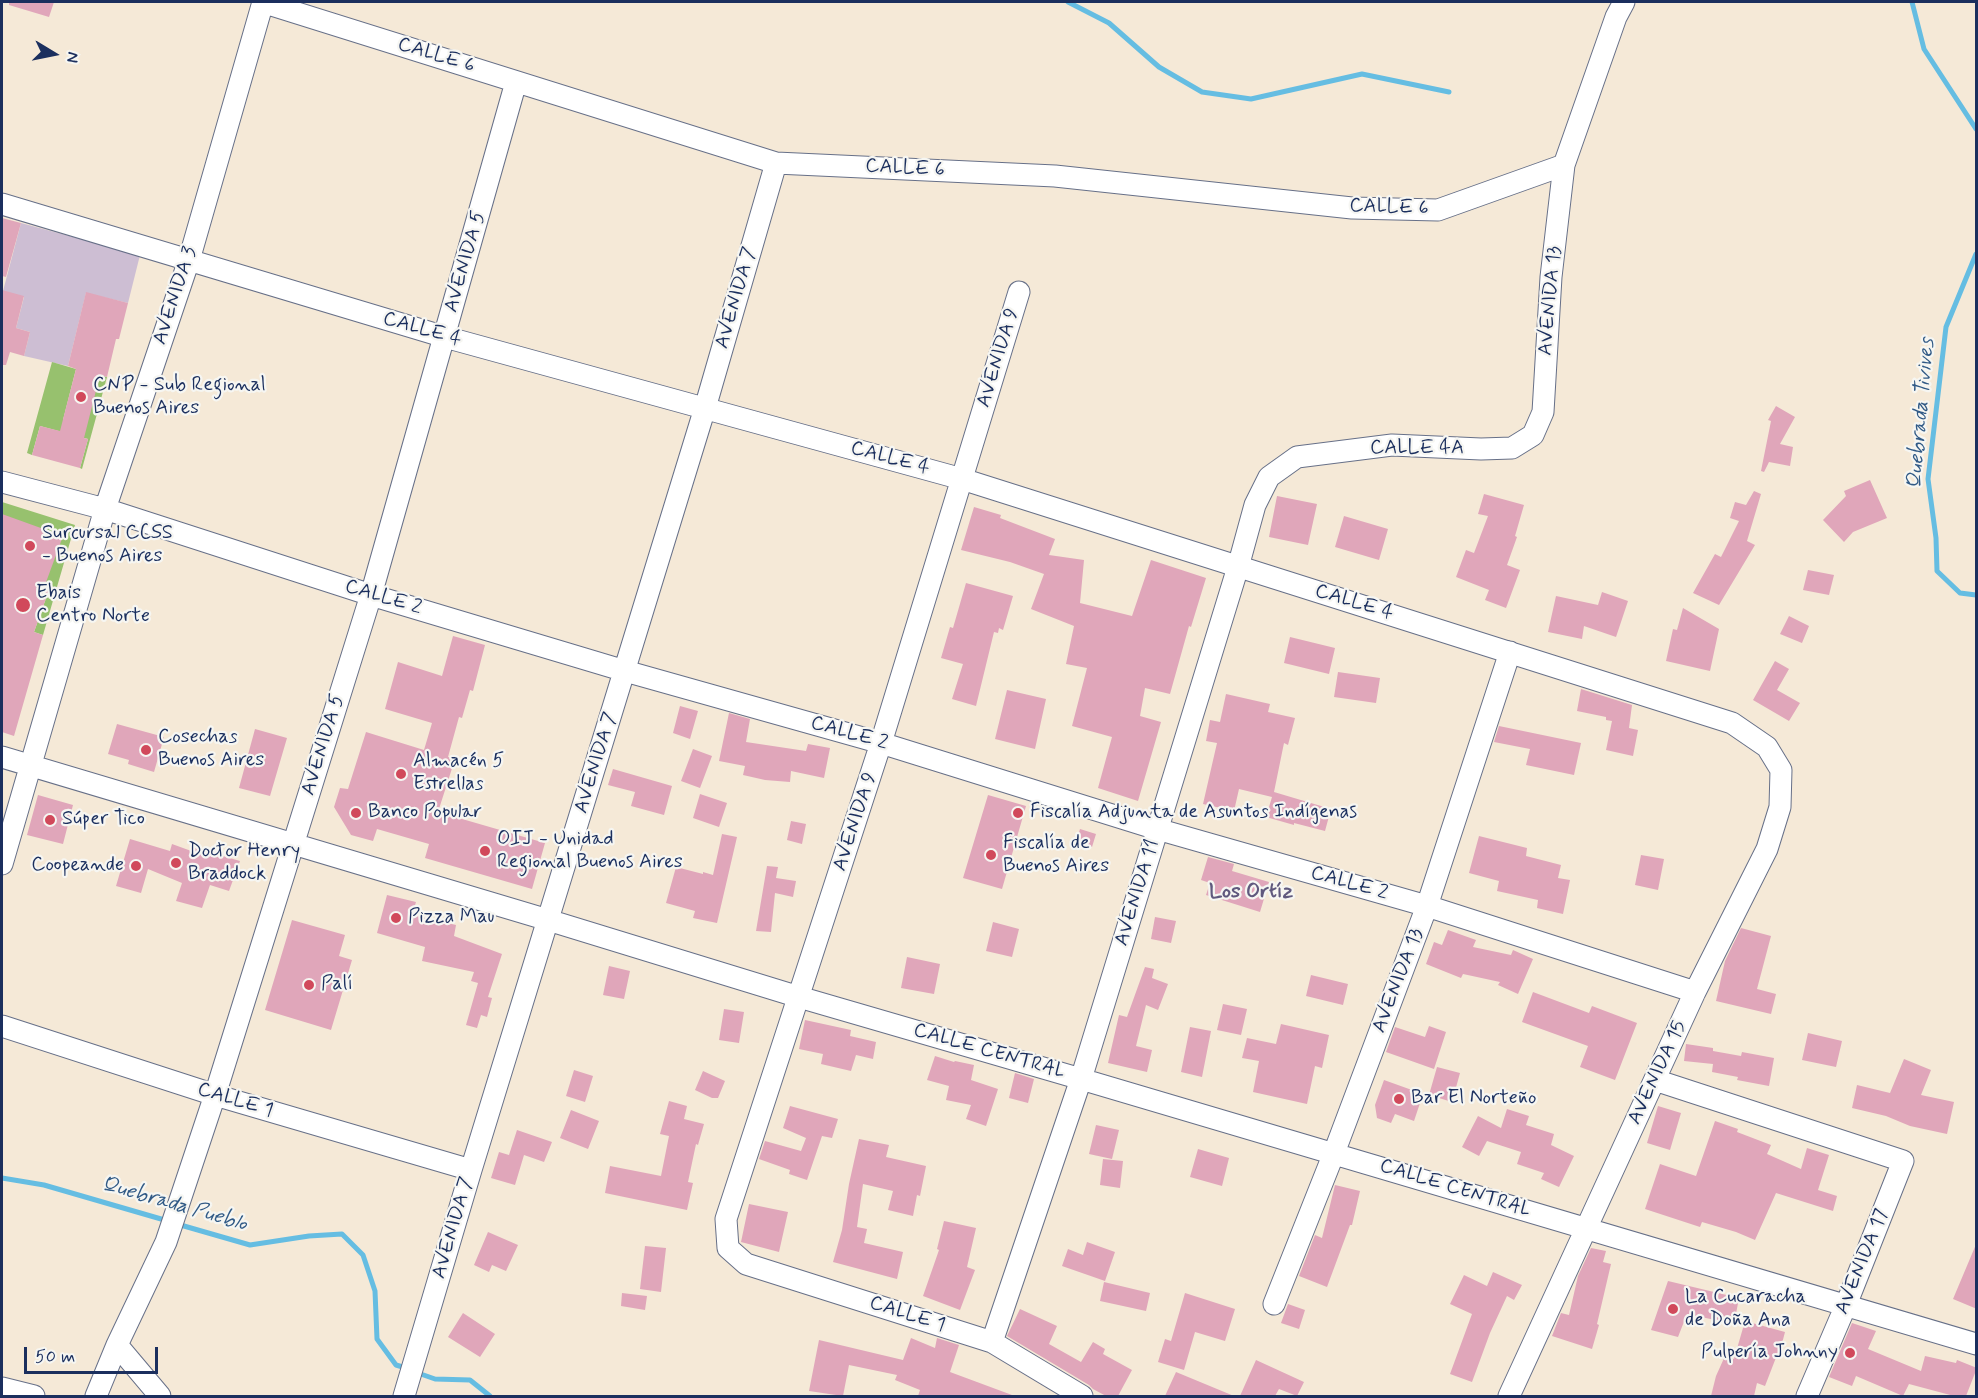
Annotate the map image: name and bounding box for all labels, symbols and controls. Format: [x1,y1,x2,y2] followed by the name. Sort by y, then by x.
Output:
[24,24,84,84] north arrow
[394,33,478,79] street label: CALLE 6
[61,50,83,64] text: N
[865,155,945,183] street label: CALLE 6
[1349,195,1429,221] street label: CALLE 6
[440,208,492,316] street label: AVENIDA 5
[149,244,203,348] street label: AVENIDA 3
[711,244,763,352] street label: AVENIDA 7
[1534,245,1568,357] street label: AVENIDA 13
[973,306,1025,410] street label: AVENIDA 9
[380,307,464,353] street label: CALLE 4
[1903,337,1941,491] water label: Quebrada Tivives
[93,374,266,421] place label: CNP - Sub Regional Buenos Aires
[74,390,88,404] marker: CNP - Sub Regional Buenos Aires
[848,437,932,481] street label: CALLE 4
[1370,437,1464,461] street label: CALLE 4A
[42,522,173,569] place label: Surcursal CCSS - Buenos Aires
[23,539,37,553] marker: Surcursal CCSS - Buenos Aires
[342,575,424,621] street label: CALLE 2
[1312,580,1396,626] street label: CALLE 4
[36,582,150,629] place label: Ebais Centro Norte
[14,596,32,614] marker: Ebais Centro Norte
[297,692,351,798] street label: AVENIDA 5
[570,709,624,817] street label: AVENIDA 7
[808,712,890,756] street label: CALLE 2
[158,726,264,773] place label: Cosechas Buenos Aires
[139,743,153,757] marker: Cosechas Buenos Aires
[413,750,504,797] place label: Almacén 5 Estrellas
[394,767,408,781] marker: Almacén 5 Estrellas
[829,770,883,874] street label: AVENIDA 9
[368,801,482,825] place label: Banco Popular
[1030,801,1357,825] place label: Fiscalía Adjunta de Asuntos Indígenas
[349,806,363,820] marker: Banco Popular
[1011,806,1025,820] marker: Fiscalía Adjunta de Asuntos Indígenas
[62,808,145,832] place label: Súper Tico
[43,813,57,827] marker: Súper Tico
[497,828,683,875] place label: OIJ - Unidad Regional Buenos Aires
[1003,832,1109,879] place label: Fiscalía de Buenos Aires
[1110,837,1166,949] street label: AVENIDA 11
[188,840,300,887] place label: Doctor Henry Braddock
[478,844,492,858] marker: OIJ - Unidad Regional Buenos Aires
[984,848,998,862] marker: Fiscalía de Buenos Aires
[31,854,124,878] place label: Coopeande
[169,856,183,870] marker: Doctor Henry Braddock
[129,859,143,873] marker: Coopeande
[1308,862,1390,906] street label: CALLE 2
[1209,880,1293,906] district label: Los Ortíz
[408,906,494,930] place label: Pizza Mau
[389,911,403,925] marker: Pizza Mau
[1368,925,1430,1037] street label: AVENIDA 13
[321,973,353,997] place label: Palí
[302,978,316,992] marker: Palí
[1623,1017,1693,1129] street label: AVENIDA 15
[910,1019,1068,1085] street label: CALLE CENTRAL
[194,1078,276,1124] street label: CALLE 1
[1411,1087,1537,1111] place label: Bar El Norteño
[1392,1092,1406,1106] marker: Bar El Norteño
[1376,1155,1534,1223] street label: CALLE CENTRAL
[98,1172,250,1238] water label: Quebrada Pueblo
[428,1174,480,1282] street label: AVENIDA 7
[1831,1206,1895,1318] street label: AVENIDA 17
[1685,1286,1806,1333] place label: La Cucaracha de Doña Ana
[866,1292,948,1338] street label: CALLE 1
[1666,1302,1680,1316] marker: La Cucaracha de Doña Ana
[27,1335,160,1373] scale bar
[1701,1341,1838,1365] place label: Pulpería Johnny
[35,1345,75,1369] text: 50 m
[1843,1346,1857,1360] marker: Pulpería Johnny

